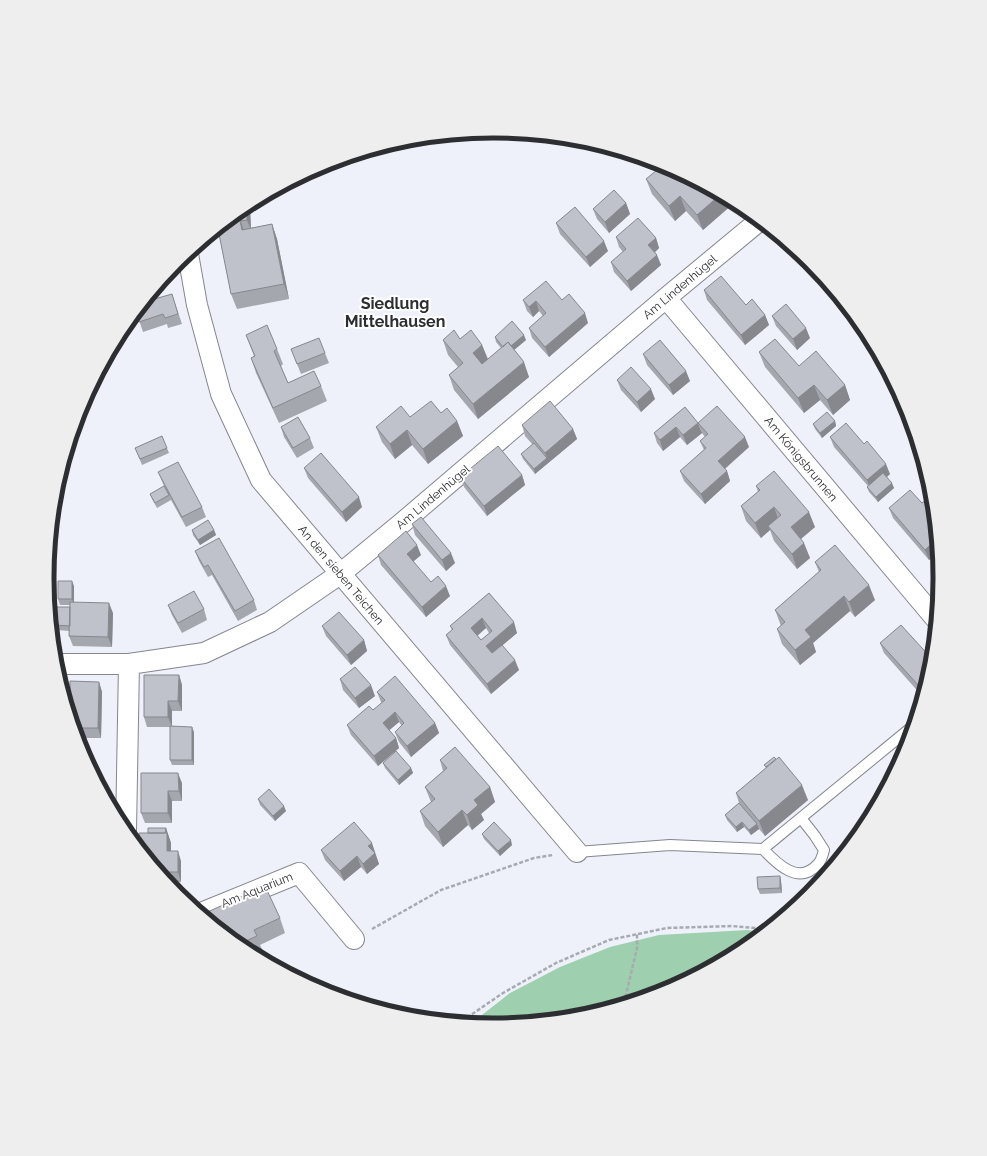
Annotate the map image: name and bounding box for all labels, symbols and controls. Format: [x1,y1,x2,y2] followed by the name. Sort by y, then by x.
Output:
[640,252,720,322] street label: Am Lindenhügel
[345,294,445,331] district label: Siedlung Mittelhausen
[761,414,841,504] street label: Am Königsbrunnen
[393,462,473,532] street label: Am Lindenhügel
[295,522,387,628] street label: An den sieben Teichen
[219,869,295,911] street label: Am Aquarium

